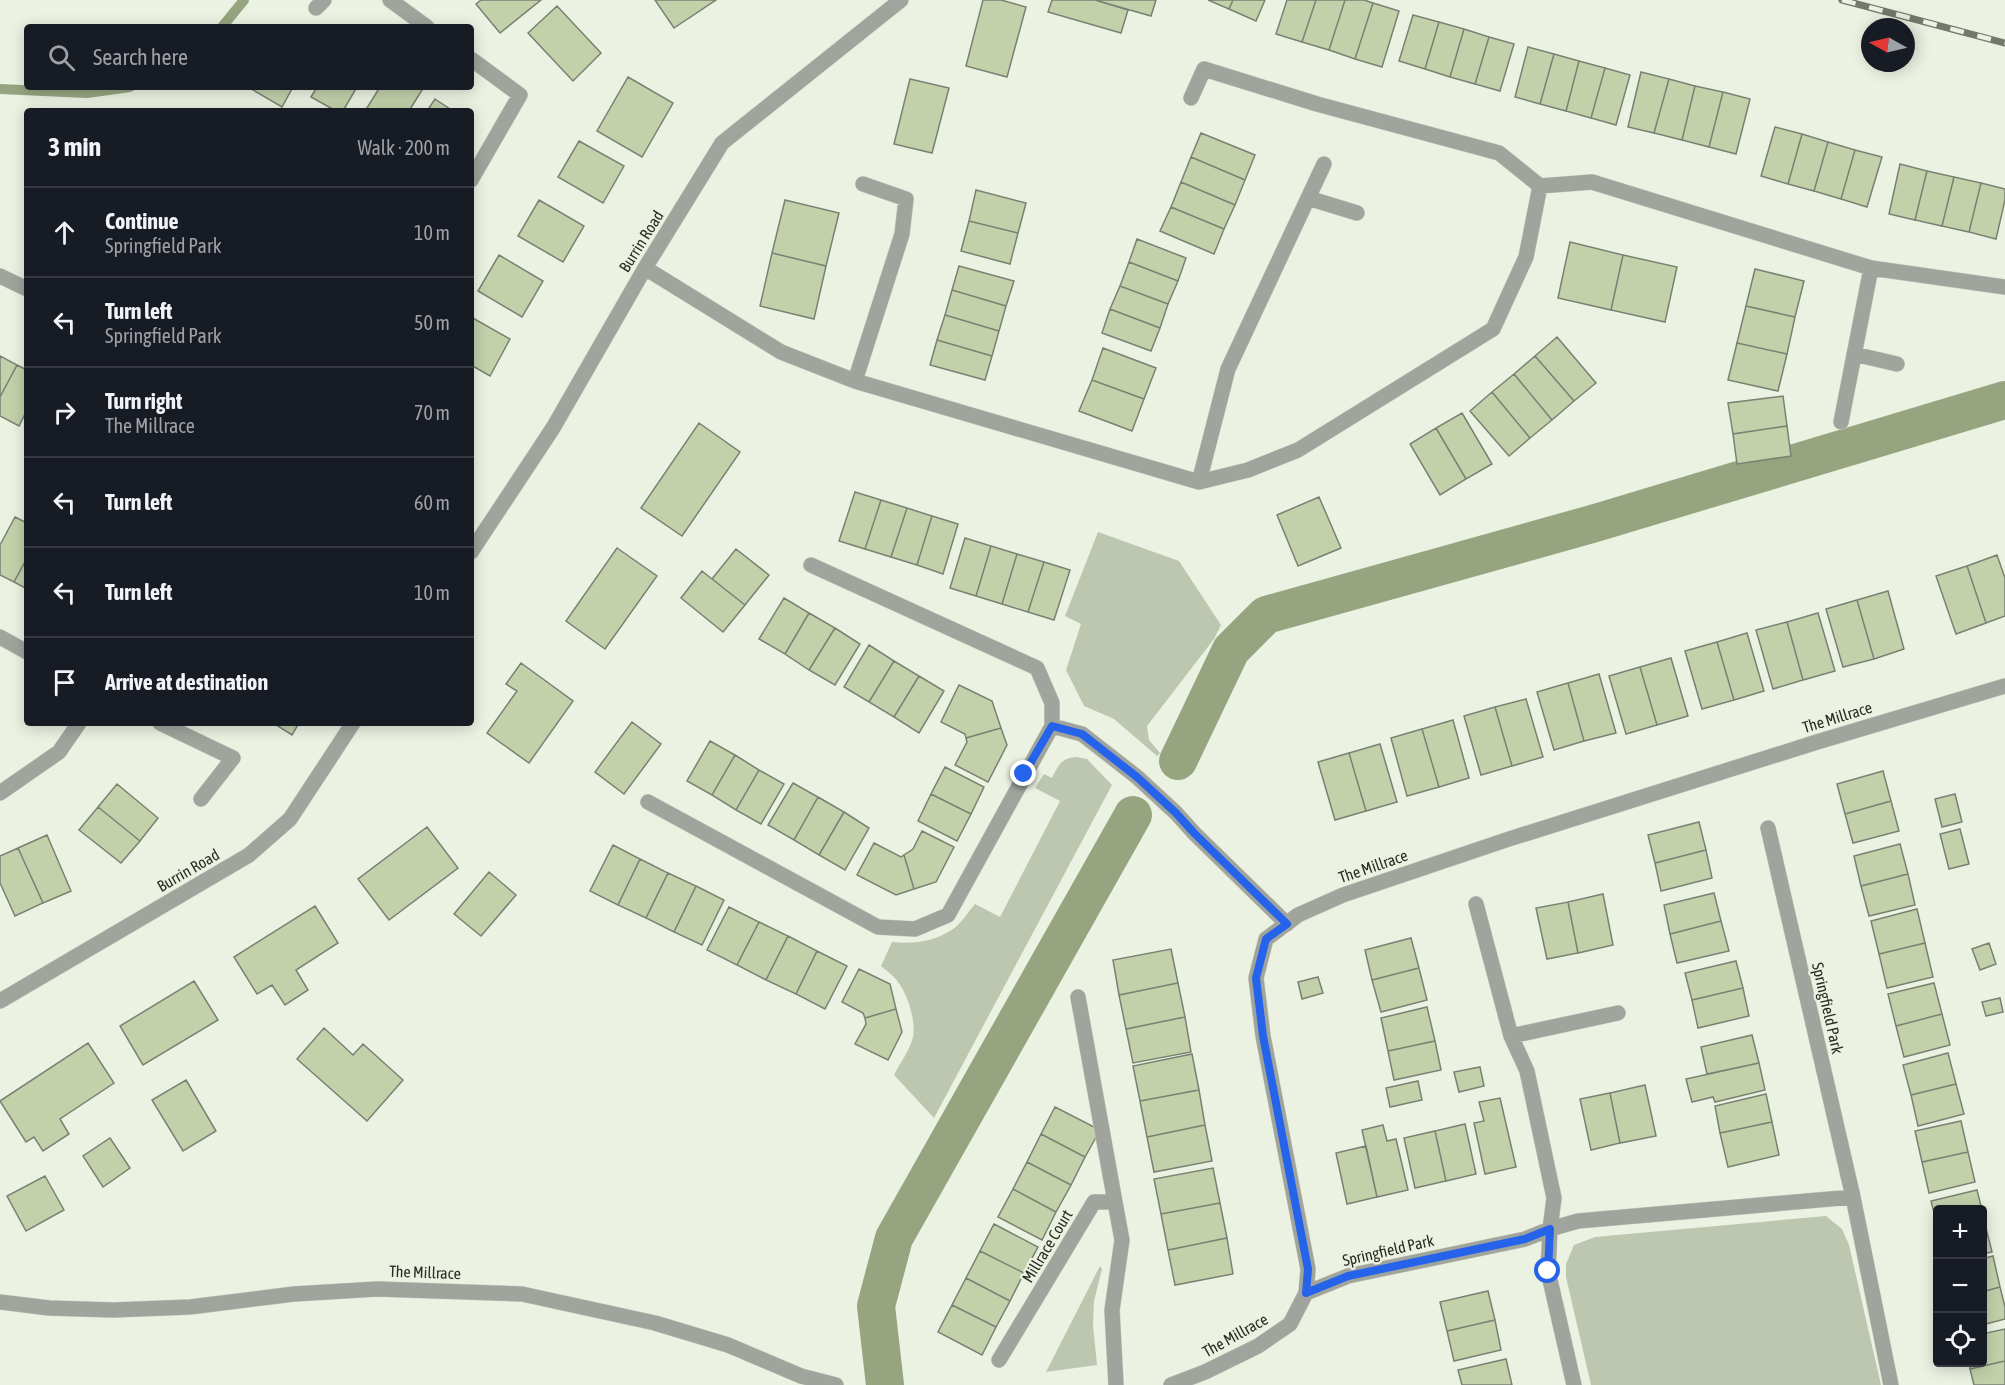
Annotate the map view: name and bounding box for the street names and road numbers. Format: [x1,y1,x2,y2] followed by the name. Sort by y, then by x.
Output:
[615,207,667,275] street label: Burrin Road
[1800,698,1874,736] street label: The Millrace
[154,845,222,895] street label: Burrin Road
[1336,846,1410,886] street label: The Millrace
[1808,961,1847,1056] street label: Springfield Park
[1018,1206,1076,1286] street label: Millrace Court
[1341,1231,1436,1270] street label: Springfield Park
[389,1262,461,1282] street label: The Millrace
[1199,1310,1271,1360] street label: The Millrace

